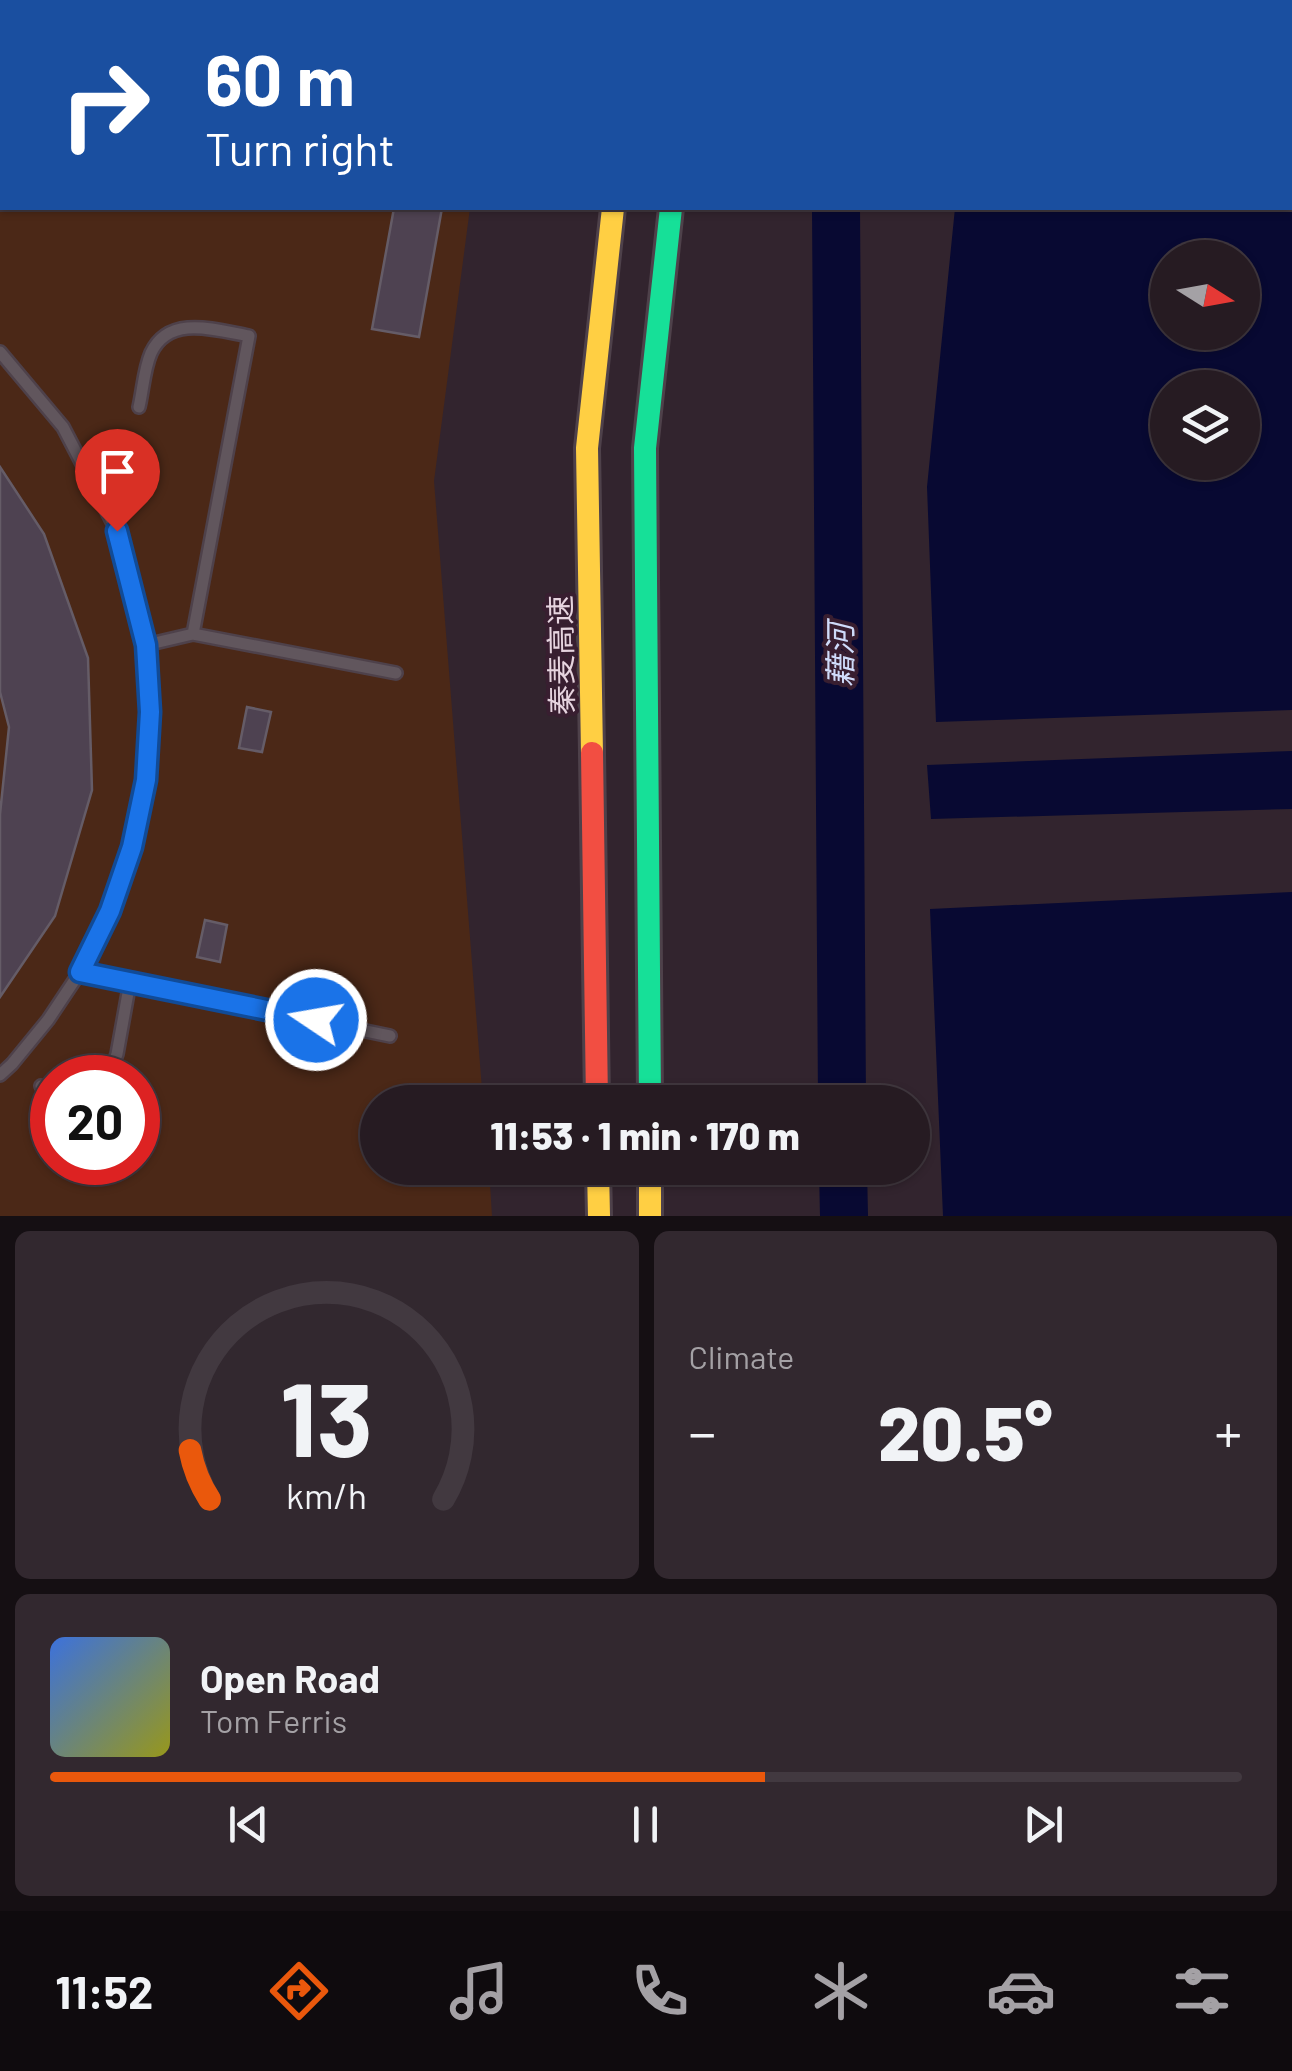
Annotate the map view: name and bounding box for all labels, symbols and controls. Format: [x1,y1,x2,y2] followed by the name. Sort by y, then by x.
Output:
[205,36,355,120] text: 60 m
[40,40,170,170] icon: right
[205,121,395,175] text: Turn right
[1150,240,1260,350] north arrow
[1150,240,1260,480] map controls
[1150,370,1260,480] button: layers
[75,429,160,532] pin
[90,444,145,499] icon: arrive
[541,595,579,715] street label: 秦麦高速
[820,617,858,687] water label: 藉河
[264,968,368,1072] position arrow
[30,1055,160,1185] speed limit sign: 20
[490,1112,800,1158] text: 11:53 · 1 min · 170 m
[689,1337,794,1375] text: Climate
[280,1353,373,1478] text: 13
[878,1386,1053,1476] text: 20.5°
[689,1398,716,1464] text: −
[1214,1398,1242,1464] text: +
[286,1473,367,1516] text: km/h
[200,1655,380,1701] text: Open Road
[200,1701,347,1739] text: Tom Ferris
[221,1797,276,1852] icon: previous
[618,1797,673,1852] icon: pause
[1016,1797,1071,1852] icon: next
[264,1956,334,2026] icon: directions
[444,1956,514,2026] icon: music
[625,1956,695,2026] icon: phone
[806,1956,876,2026] icon: climate
[986,1956,1056,2026] icon: car
[1167,1956,1237,2026] icon: filters
[55,1964,153,2018] text: 11:52

